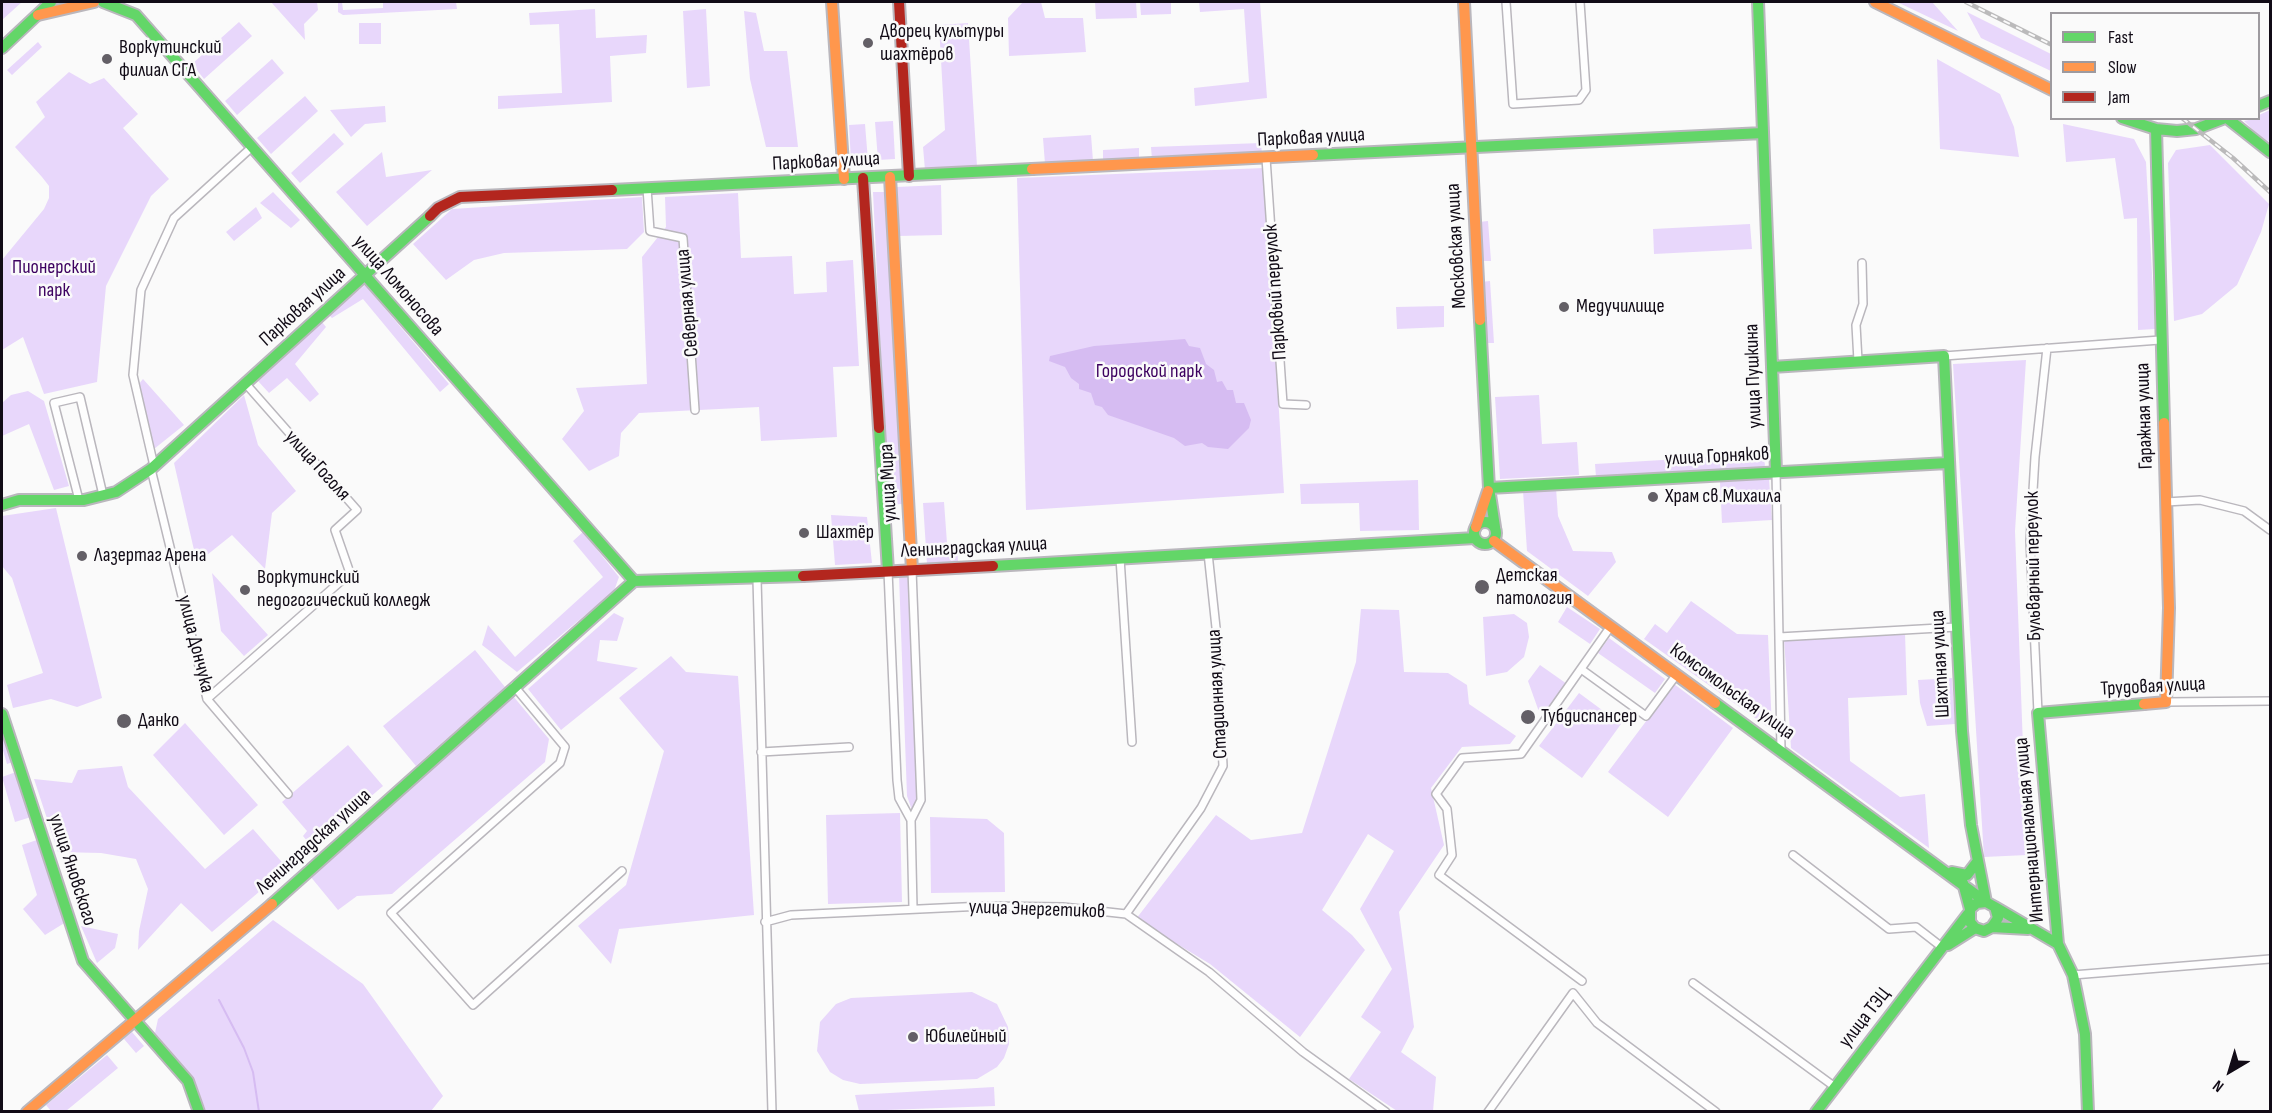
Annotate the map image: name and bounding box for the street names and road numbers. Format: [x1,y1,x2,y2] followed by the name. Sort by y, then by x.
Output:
[1257,123,1365,153] street label: Парковая улица
[772,147,880,177] street label: Парковая улица
[1442,183,1472,309] street label: Московская улица
[1259,223,1293,361] street label: Парковый переулок
[348,231,448,341] street label: улица Ломоносова
[671,248,705,358] street label: Северная улица
[255,262,351,352] street label: Парковая улица
[1740,323,1768,429] street label: улица Пушкина
[2131,362,2159,470] street label: Гаражная улица
[279,426,355,506] street label: улица Гоголя
[1664,442,1770,472] street label: улица Горняков
[875,443,903,523] street label: улица Мира
[2021,491,2047,641] street label: Бульварный переулок
[900,532,1048,564] street label: Ленинградская улица
[171,593,219,695] street label: улица Дончука
[1926,610,1956,718] street label: Шахтная улица
[1203,629,1233,759] street label: Стадионная улица
[1665,639,1799,745] street label: Комсомольская улица
[2100,672,2206,702] street label: Трудовая улица
[2010,736,2050,924] street label: Интернациональная улица
[251,784,377,900] street label: Ленинградская улица
[43,811,101,929] street label: улица Яновского
[968,896,1106,924] street label: улица Энергетиков
[1834,983,1896,1053] street label: улица ТЭЦ

